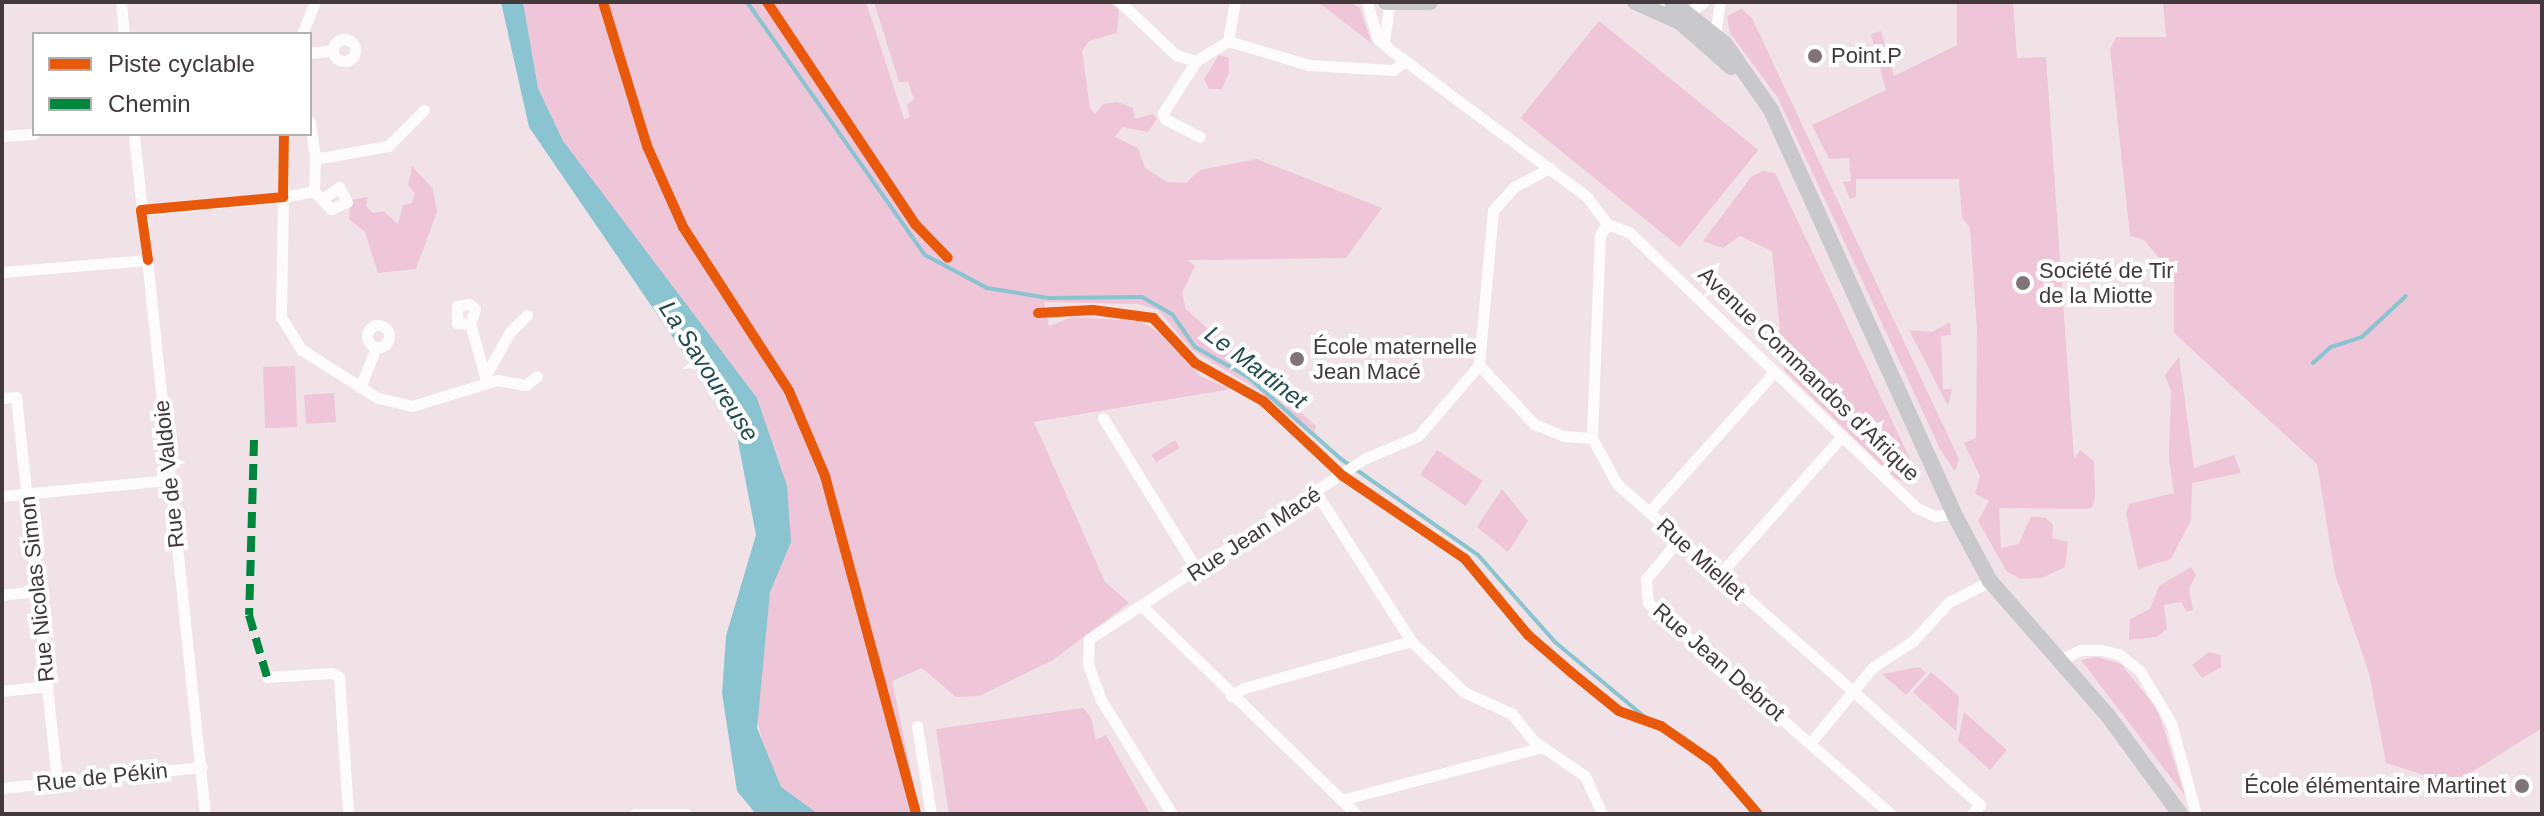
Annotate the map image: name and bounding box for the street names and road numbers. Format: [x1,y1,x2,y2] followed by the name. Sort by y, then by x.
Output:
[1693,261,1925,487] street label: Avenue Commandos d'Afrique
[148,399,190,549] street label: Rue de Valdoie
[1182,481,1326,587] street label: Rue Jean Macé
[14,495,60,683] street label: Rue Nicolas Simon
[1651,512,1751,606] street label: Rue Miellet
[1648,597,1790,727] street label: Rue Jean Debrot
[35,757,169,797] street label: Rue de Pékin

